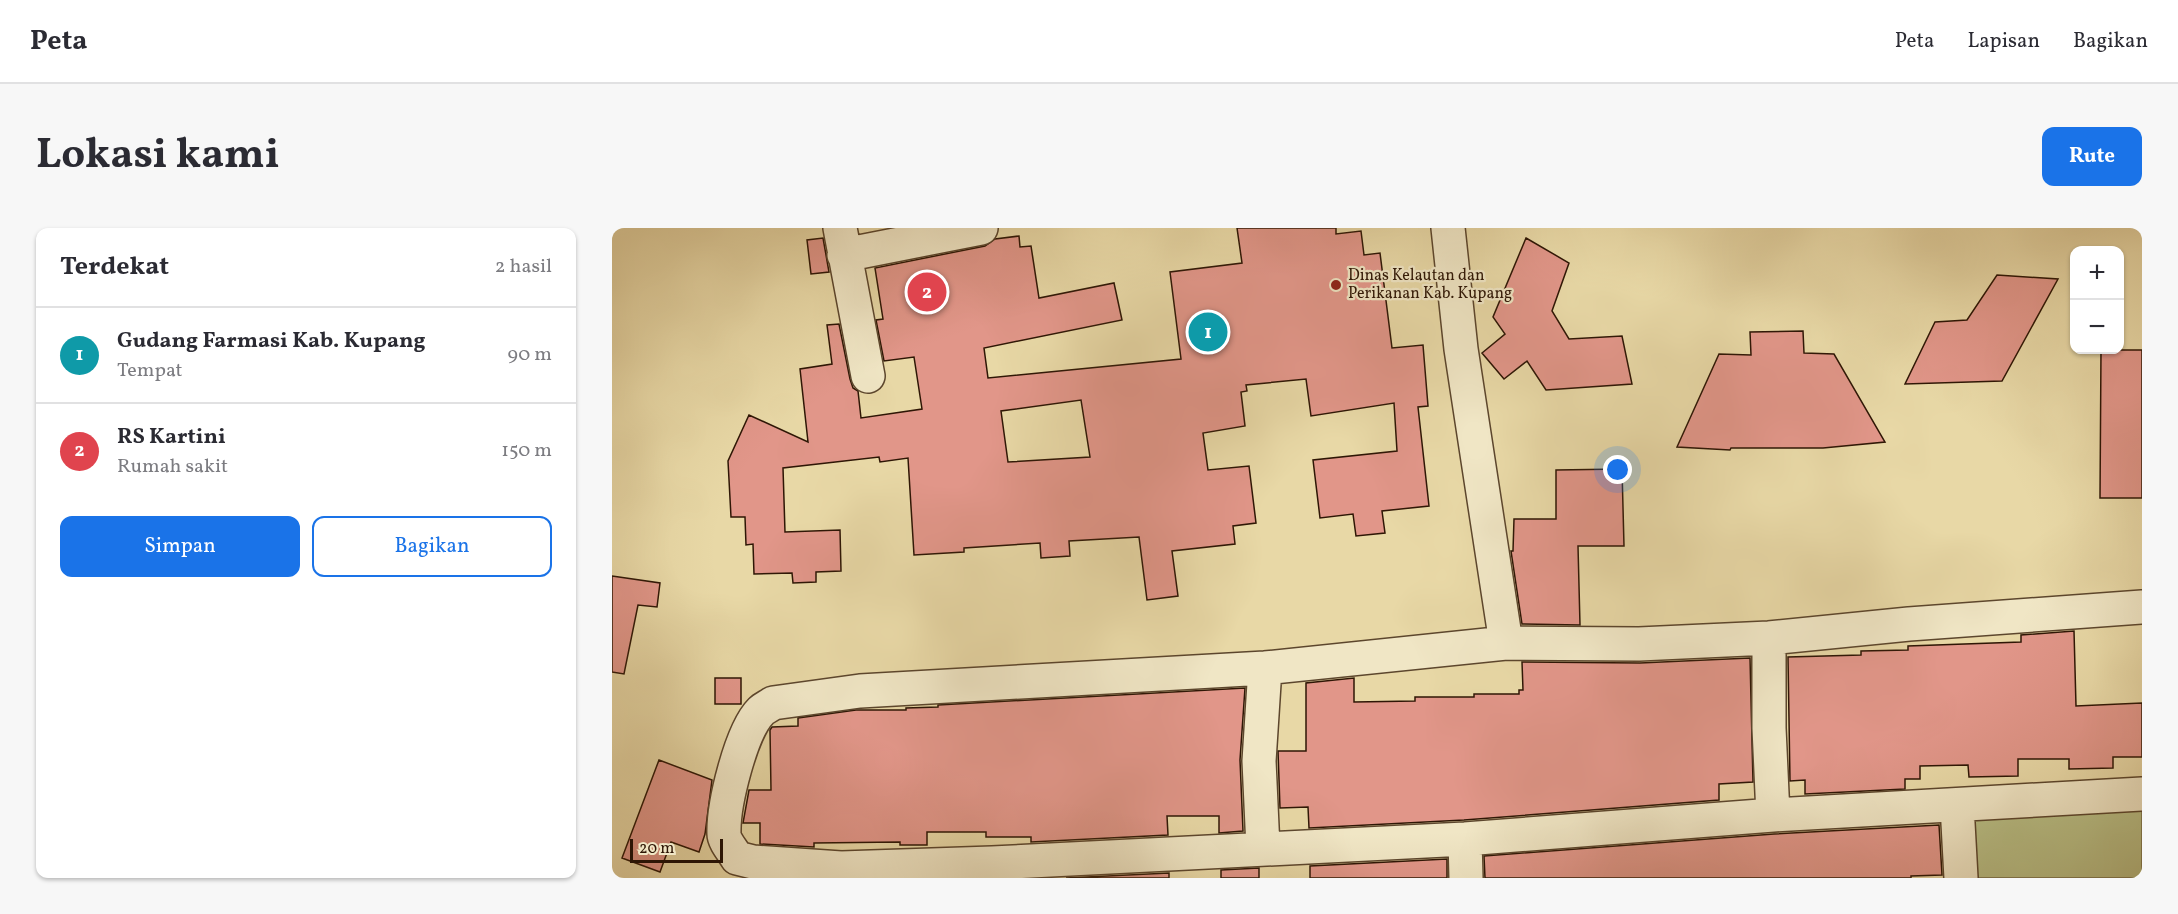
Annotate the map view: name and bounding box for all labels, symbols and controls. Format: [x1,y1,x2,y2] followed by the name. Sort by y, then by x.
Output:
[30,22,87,61] text: Peta
[1895,27,1934,56] text: Peta
[1967,27,2040,56] text: Lapisan
[2073,27,2148,56] text: Bagikan
[36,127,280,186] text: Lokasi kami
[2042,127,2142,186] button: Rute
[2070,246,2124,354] map controls
[2070,246,2124,300] button: +
[60,249,169,285] text: Terdekat
[495,253,552,281] text: 2 hasil
[1348,265,1512,305] place label: Dinas Kelautan dan Perikanan Kab. Kupang
[908,270,946,314] pin: 2
[1329,278,1343,292] marker: Dinas Kelautan dan Perikanan Kab. Kupang
[2070,300,2124,354] button: −
[1188,310,1228,354] pin: 1
[117,326,426,357] text: Gudang Farmasi Kab. Kupang
[75,341,84,369] text: 1
[508,341,552,369] text: 90 m
[117,357,183,385] text: Tempat
[117,422,226,453] text: RS Kartini
[74,437,85,465] text: 2
[501,437,552,465] text: 150 m
[117,453,228,481] text: Rumah sakit
[1603,455,1632,484] your location
[60,516,300,577] button: Simpan
[312,516,552,577] button: Bagikan
[630,836,723,864] scale bar
[639,838,674,860] text: 20 m

